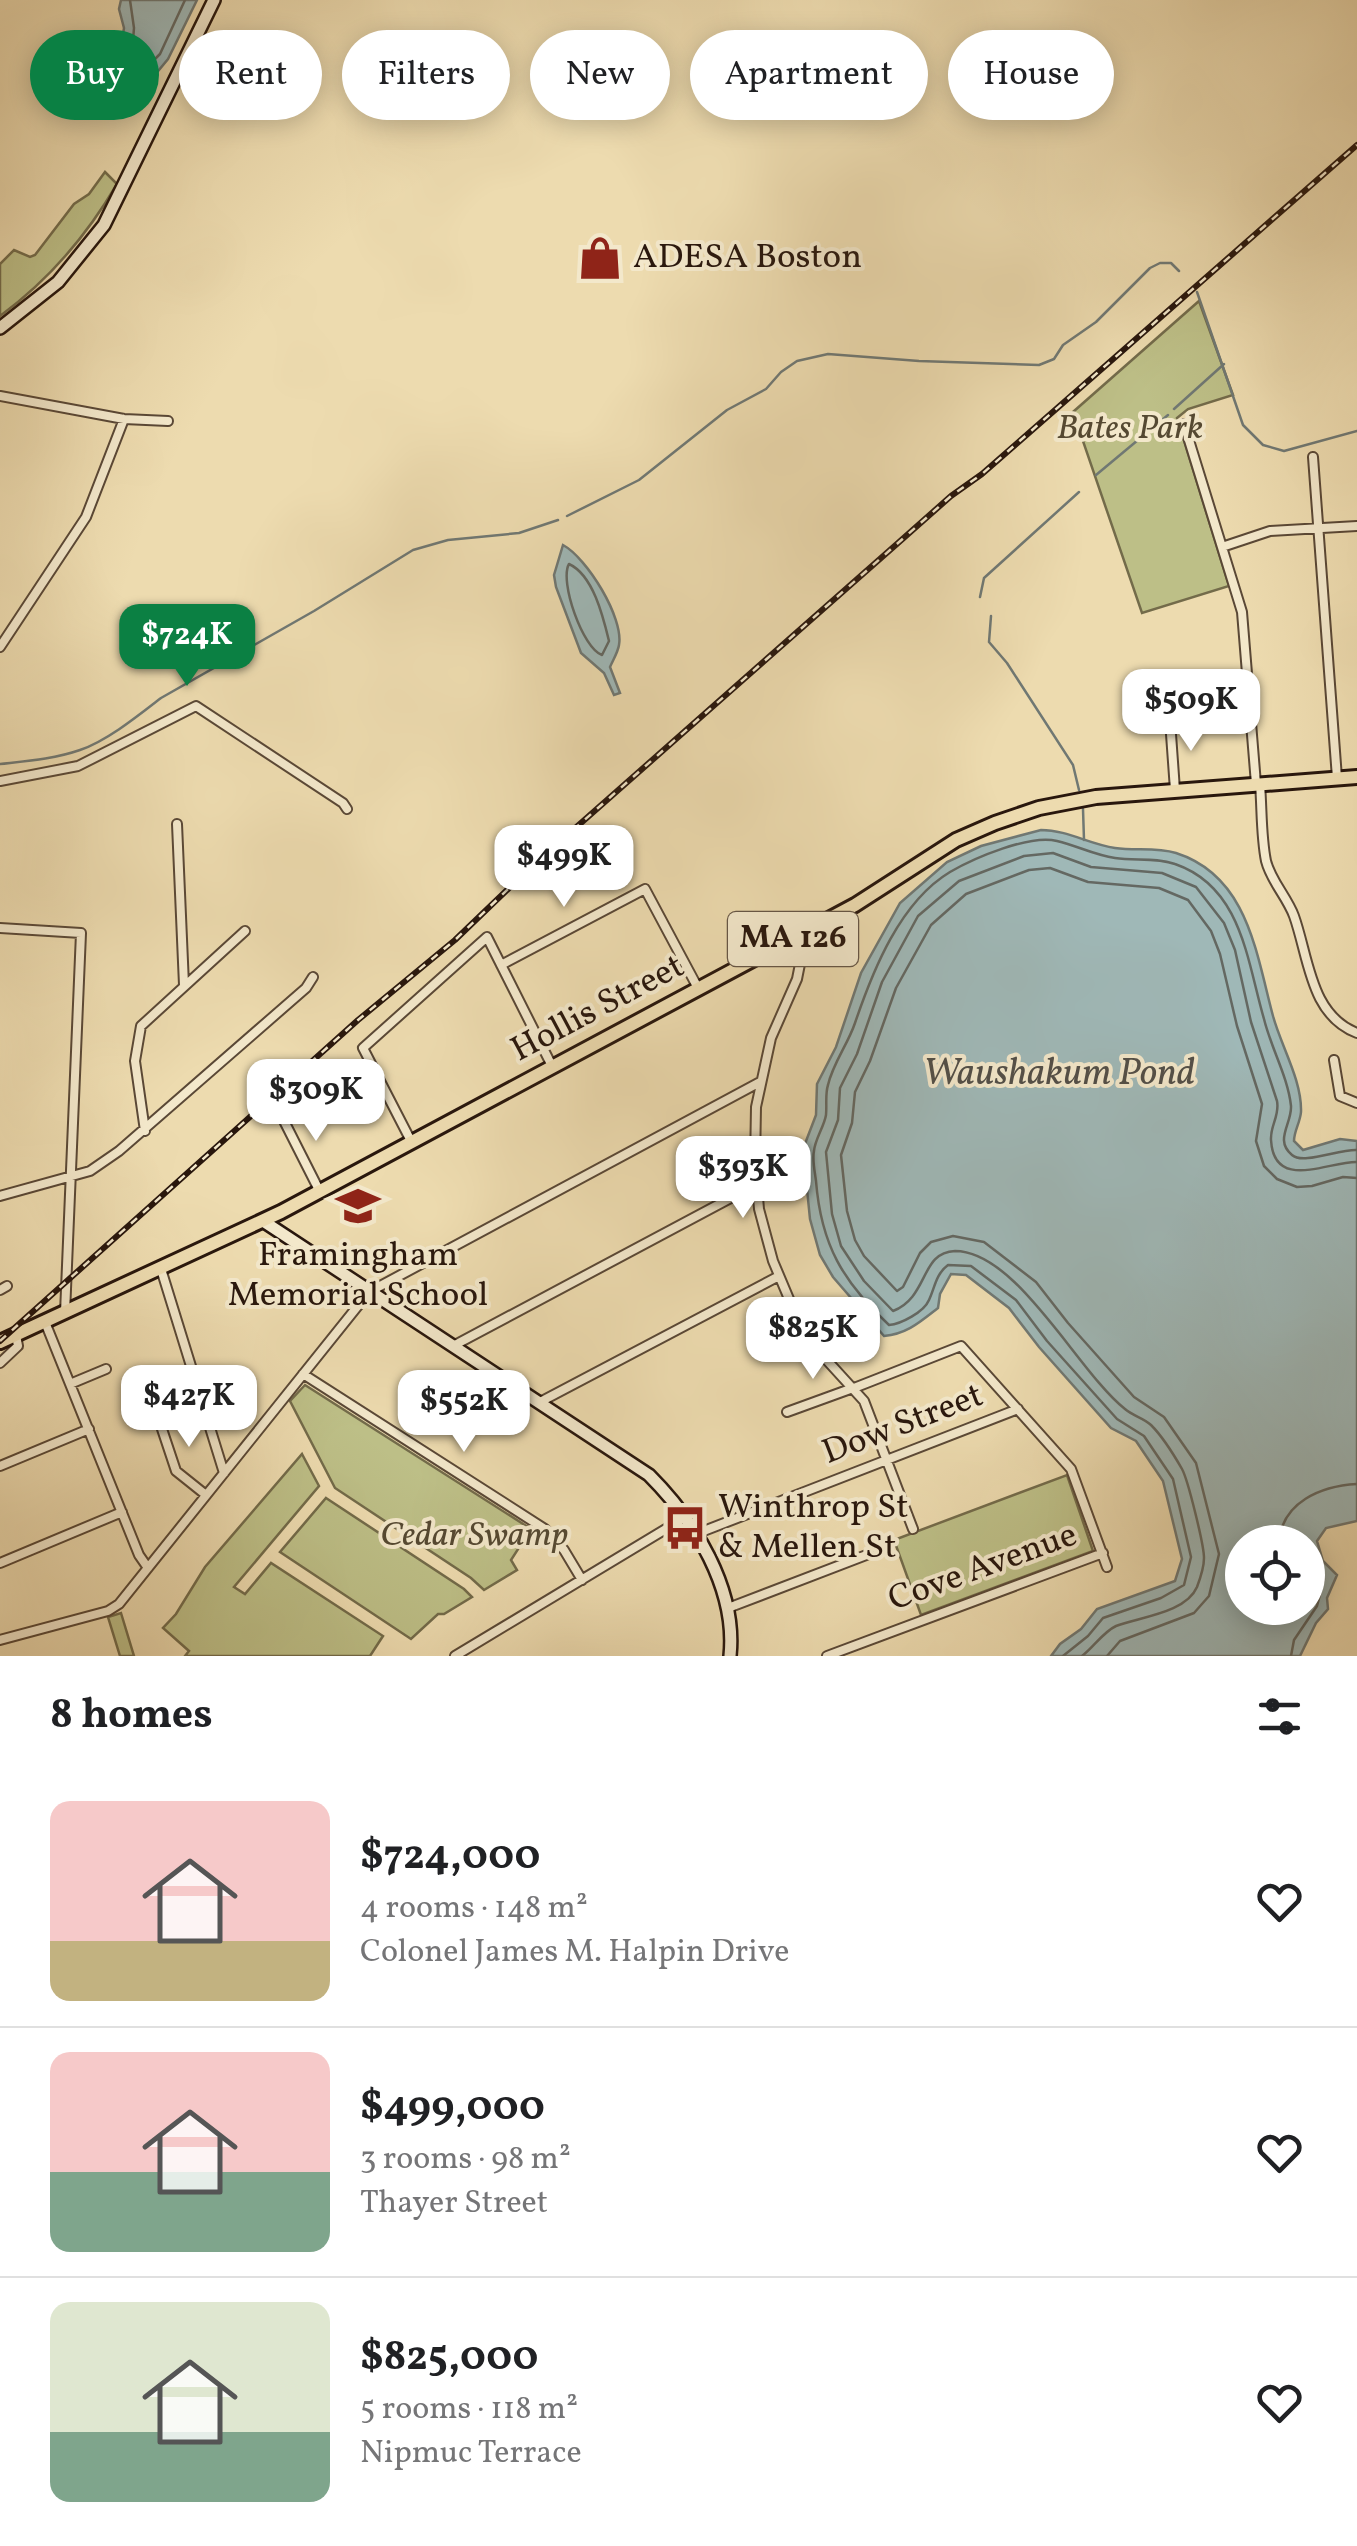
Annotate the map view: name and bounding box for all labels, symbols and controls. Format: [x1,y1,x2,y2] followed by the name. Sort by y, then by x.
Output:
[30,30,159,120] chip: Buy
[179,30,322,120] chip: Rent
[342,30,510,120] chip: Filters
[530,30,670,120] chip: New
[690,30,928,120] chip: Apartment
[948,30,1114,120] chip: House
[576,234,624,282] shop icon: ADESA Boston
[633,234,862,282] place label: ADESA Boston
[1057,405,1203,453] park label: Bates Park
[117,604,257,689] pin: $724K
[141,614,233,658] text: $724K
[1121,669,1261,754] pin: $509K
[1144,679,1238,723] text: $509K
[494,825,634,910] pin: $499K
[516,835,612,879] text: $499K
[728,912,858,966] road number: MA 126
[503,943,693,1075] street label: Hollis Street
[923,1048,1195,1101] water label: Waushakum Pond
[246,1059,386,1144] pin: $309K
[269,1069,363,1113] text: $309K
[673,1136,813,1221] pin: $393K
[698,1146,788,1190] text: $393K
[334,1182,382,1230] school or university icon: Framingham Memorial School
[228,1232,488,1320] place label: Framingham Memorial School
[743,1297,883,1382] pin: $825K
[768,1307,858,1351] text: $825K
[119,1365,259,1450] pin: $427K
[394,1370,534,1455] pin: $552K
[816,1372,990,1478] street label: Dow Street
[143,1375,235,1419] text: $427K
[420,1380,508,1424] text: $552K
[718,1484,909,1572] place label: Winthrop St & Mellen St
[661,1504,709,1552] bus stop icon: Winthrop St & Mellen St
[380,1512,568,1560] park label: Cedar Swamp
[882,1512,1084,1624] street label: Cove Avenue
[1225,1525,1325,1625] map controls
[1225,1525,1325,1625] button: locate
[50,1687,213,1746] text: 8 homes
[1252,1689,1307,1744] icon: filters
[360,1828,540,1887] text: $724,000
[130,1841,250,1961] icon: home
[1252,1874,1307,1929] icon: heart
[360,1887,588,1931] text: 4 rooms · 148 m²
[360,1931,789,1975] text: Colonel James M. Halpin Drive
[360,2079,545,2138] text: $499,000
[130,2092,250,2212] icon: home
[1252,2125,1307,2180] icon: heart
[360,2138,571,2182] text: 3 rooms · 98 m²
[360,2182,548,2226] text: Thayer Street
[360,2329,539,2388] text: $825,000
[130,2342,250,2462] icon: home
[1252,2375,1307,2430] icon: heart
[360,2388,578,2432] text: 5 rooms · 118 m²
[360,2432,582,2476] text: Nipmuc Terrace

